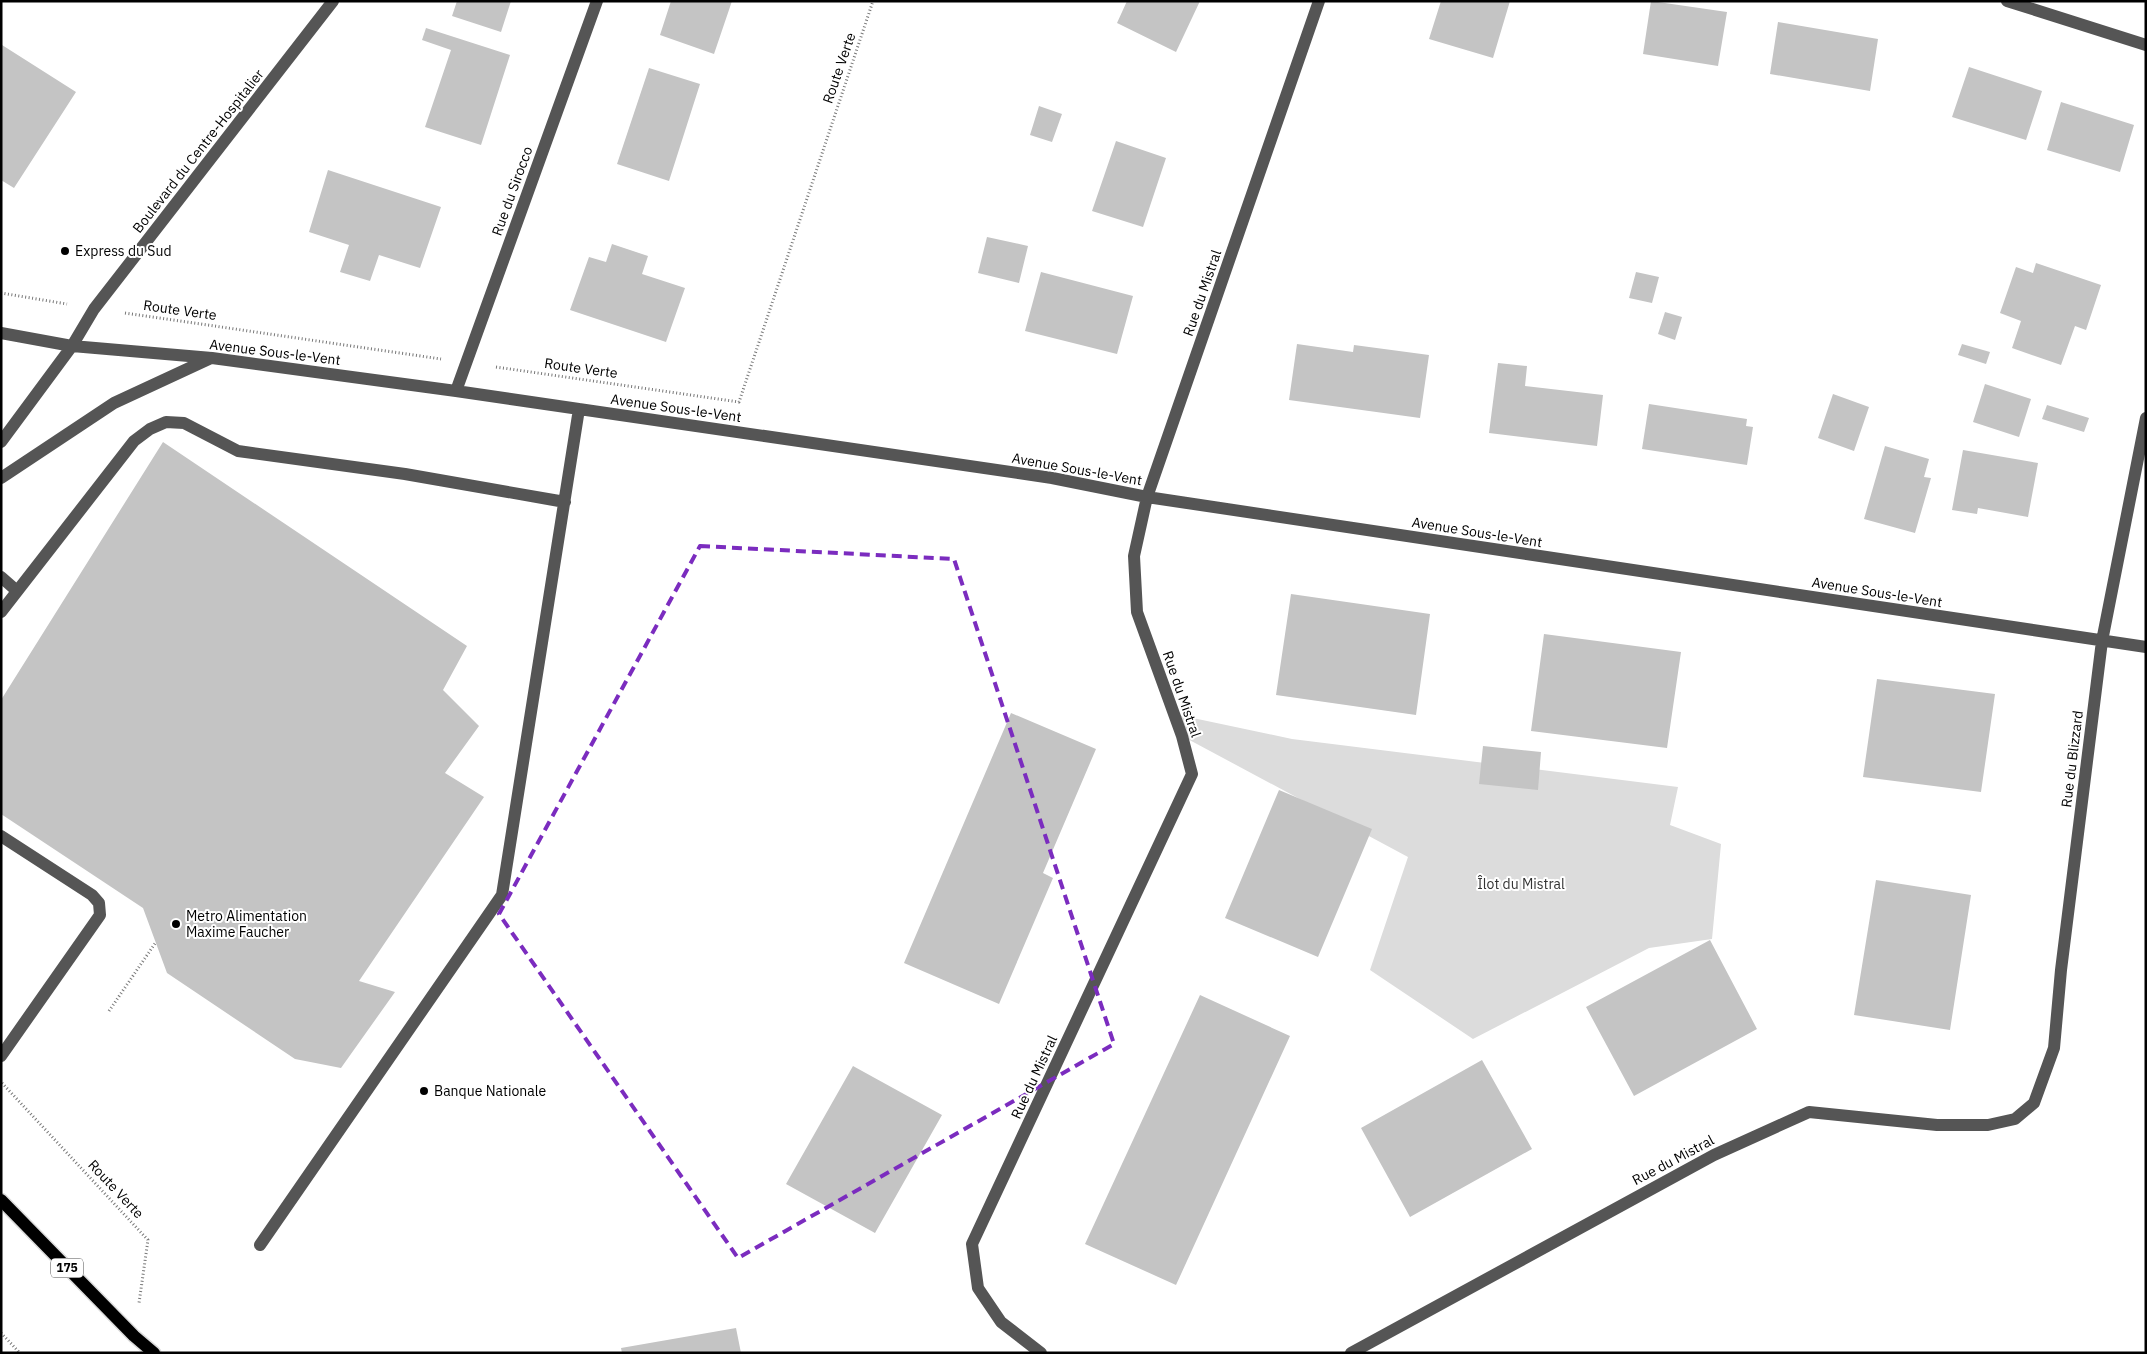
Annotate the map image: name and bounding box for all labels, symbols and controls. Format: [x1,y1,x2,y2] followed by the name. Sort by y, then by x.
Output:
[818,30,860,106] street label: Route Verte
[128,66,268,236] street label: Boulevard du Centre-Hospitalier
[488,144,537,238] street label: Rue du Sirocco
[75,242,172,260] place label: Express du Sud
[59,245,71,257] marker: Express du Sud
[1179,247,1225,339] street label: Rue du Mistral
[142,296,218,324] street label: Route Verte
[209,335,342,369] street label: Avenue Sous-le-Vent
[543,354,619,382] street label: Route Verte
[609,390,743,426] street label: Avenue Sous-le-Vent
[1011,449,1144,489] street label: Avenue Sous-le-Vent
[1411,513,1544,551] street label: Avenue Sous-le-Vent
[1811,573,1944,611] street label: Avenue Sous-le-Vent
[1159,648,1205,740] street label: Rue du Mistral
[2057,710,2087,808] street label: Rue du Blizzard
[1477,875,1565,893] park label: Îlot du Mistral
[186,907,307,941] place label: Metro Alimentation Maxime Faucher
[170,918,182,930] marker: Metro Alimentation Maxime Faucher
[1007,1032,1061,1122] street label: Rue du Mistral
[434,1082,546,1100] place label: Banque Nationale
[418,1085,430,1097] marker: Banque Nationale
[1629,1131,1717,1189] street label: Rue du Mistral
[84,1156,148,1222] street label: Route Verte
[51,1258,83,1278] road number: 175

